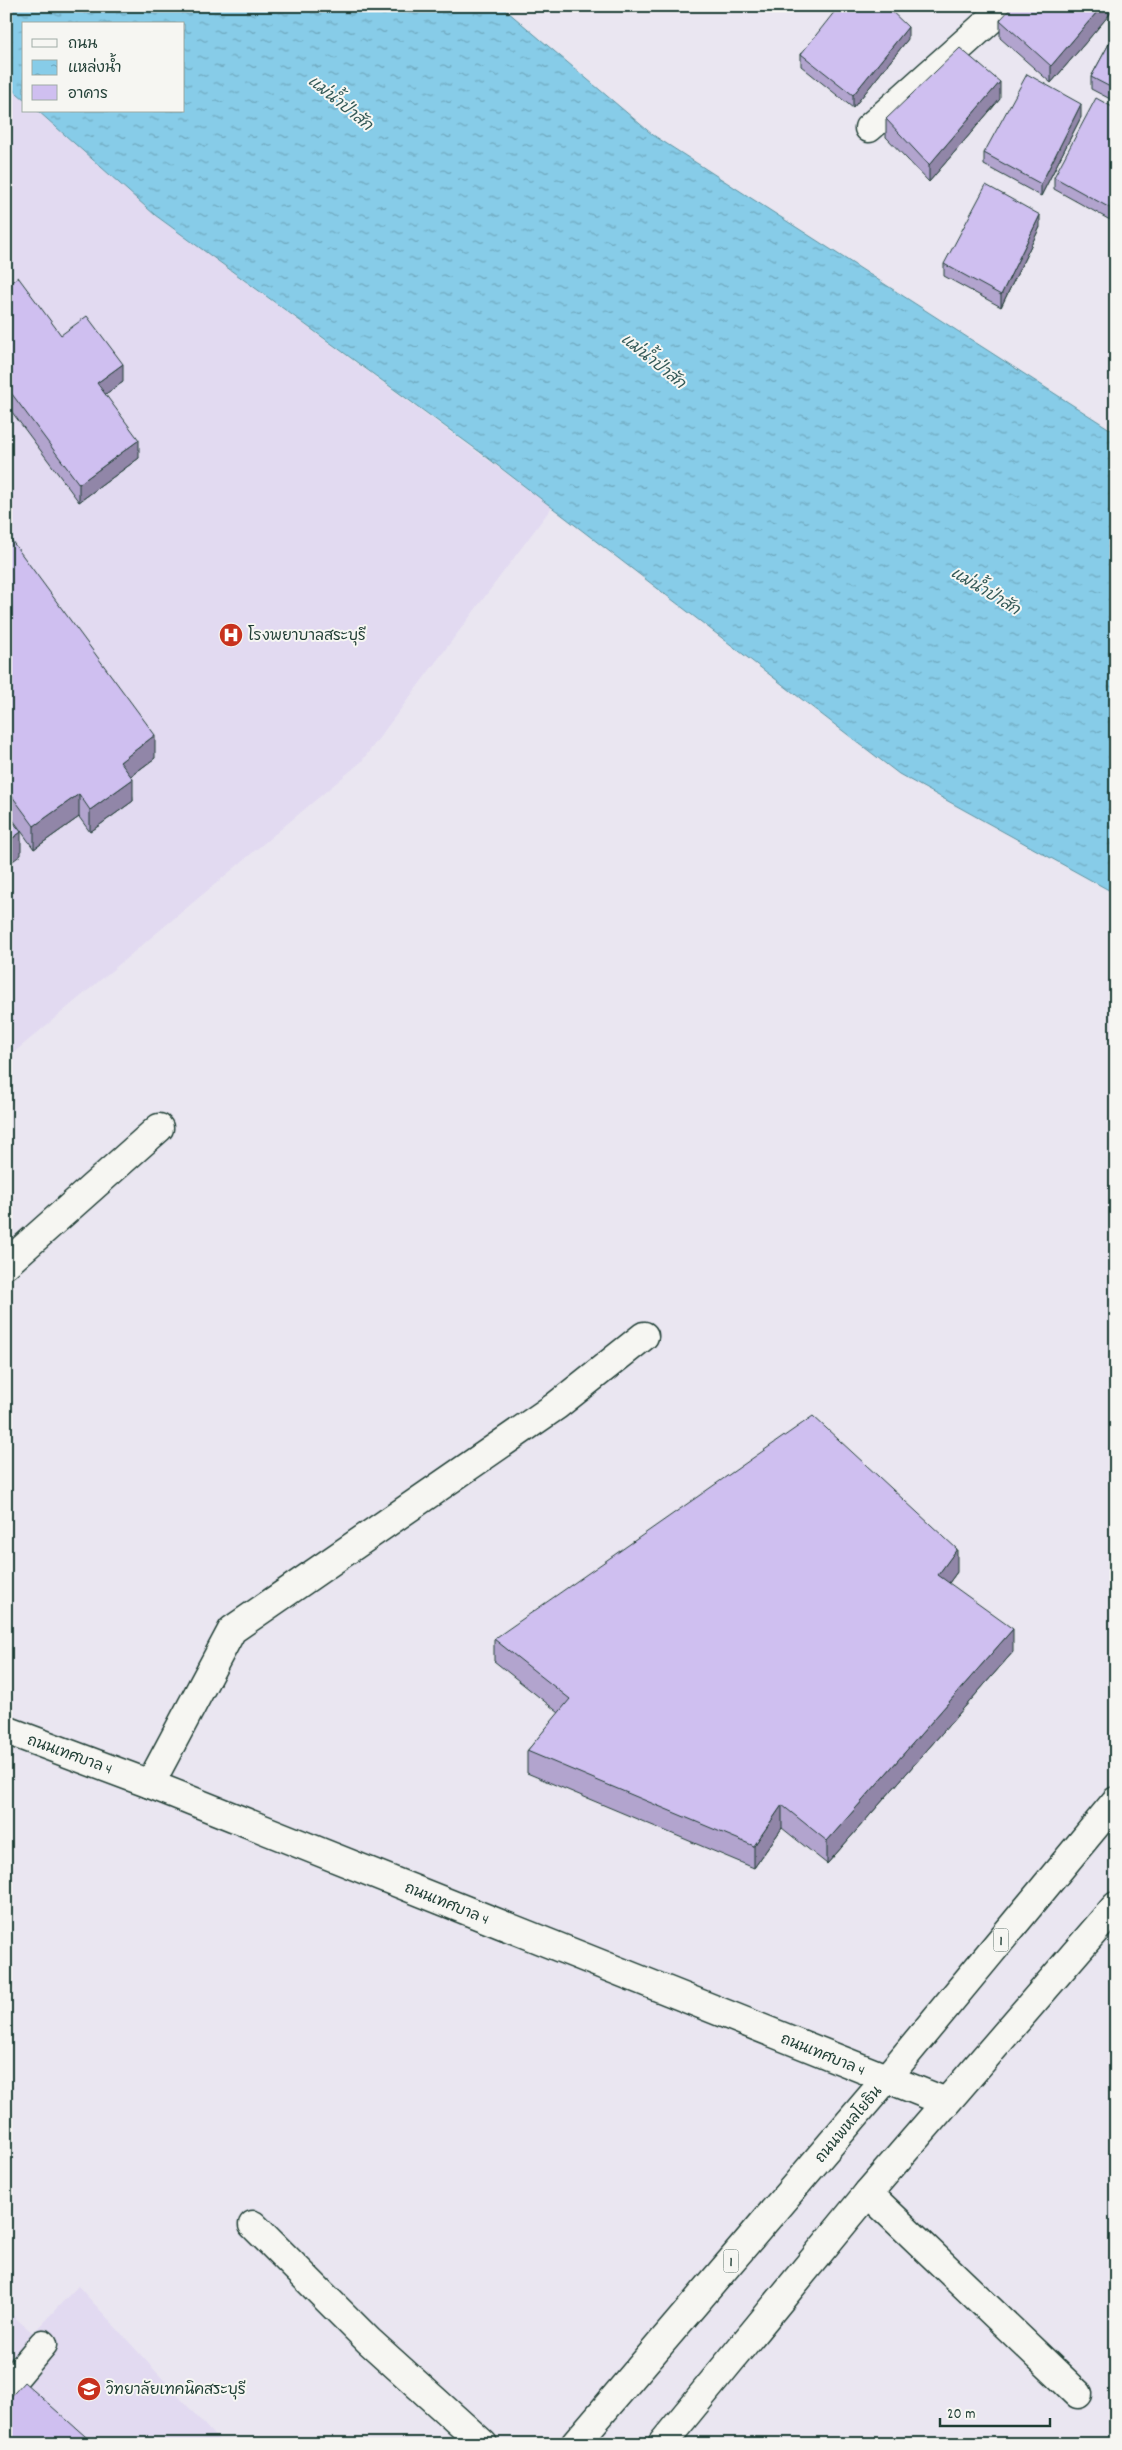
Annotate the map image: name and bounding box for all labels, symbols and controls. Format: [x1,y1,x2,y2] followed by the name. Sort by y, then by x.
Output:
[22,22,185,112] legend
[68,34,97,56] text: ถนน
[68,53,122,80] text: แหล่งน้ำ
[302,67,380,138] water label: แม่น้ำป่าสัก
[68,84,108,106] text: อาคาร
[615,325,693,396] water label: แม่น้ำป่าสัก
[946,558,1027,622] water label: แม่น้ำป่าสัก
[218,622,244,648] hospital icon: โรงพยาบาลสระบุรี
[248,625,367,648] place label: โรงพยาบาลสระบุรี
[24,1730,115,1781] street label: ถนนเทศบาล 4
[401,1878,492,1932] street label: ถนนเทศบาล 4
[994,1928,1008,1952] road number: 1
[777,2029,868,2083] street label: ถนนเทศบาล 4
[810,2081,888,2169] street label: ถนนพหลโยธิน
[724,2250,738,2272] road number: 1
[76,2376,102,2402] school or university icon: วิทยาลัยเทคนิคสระบุรี
[106,2380,246,2402] place label: วิทยาลัยเทคนิคสระบุรี
[940,2395,1050,2427] scale bar
[947,2404,975,2426] text: 20 m

